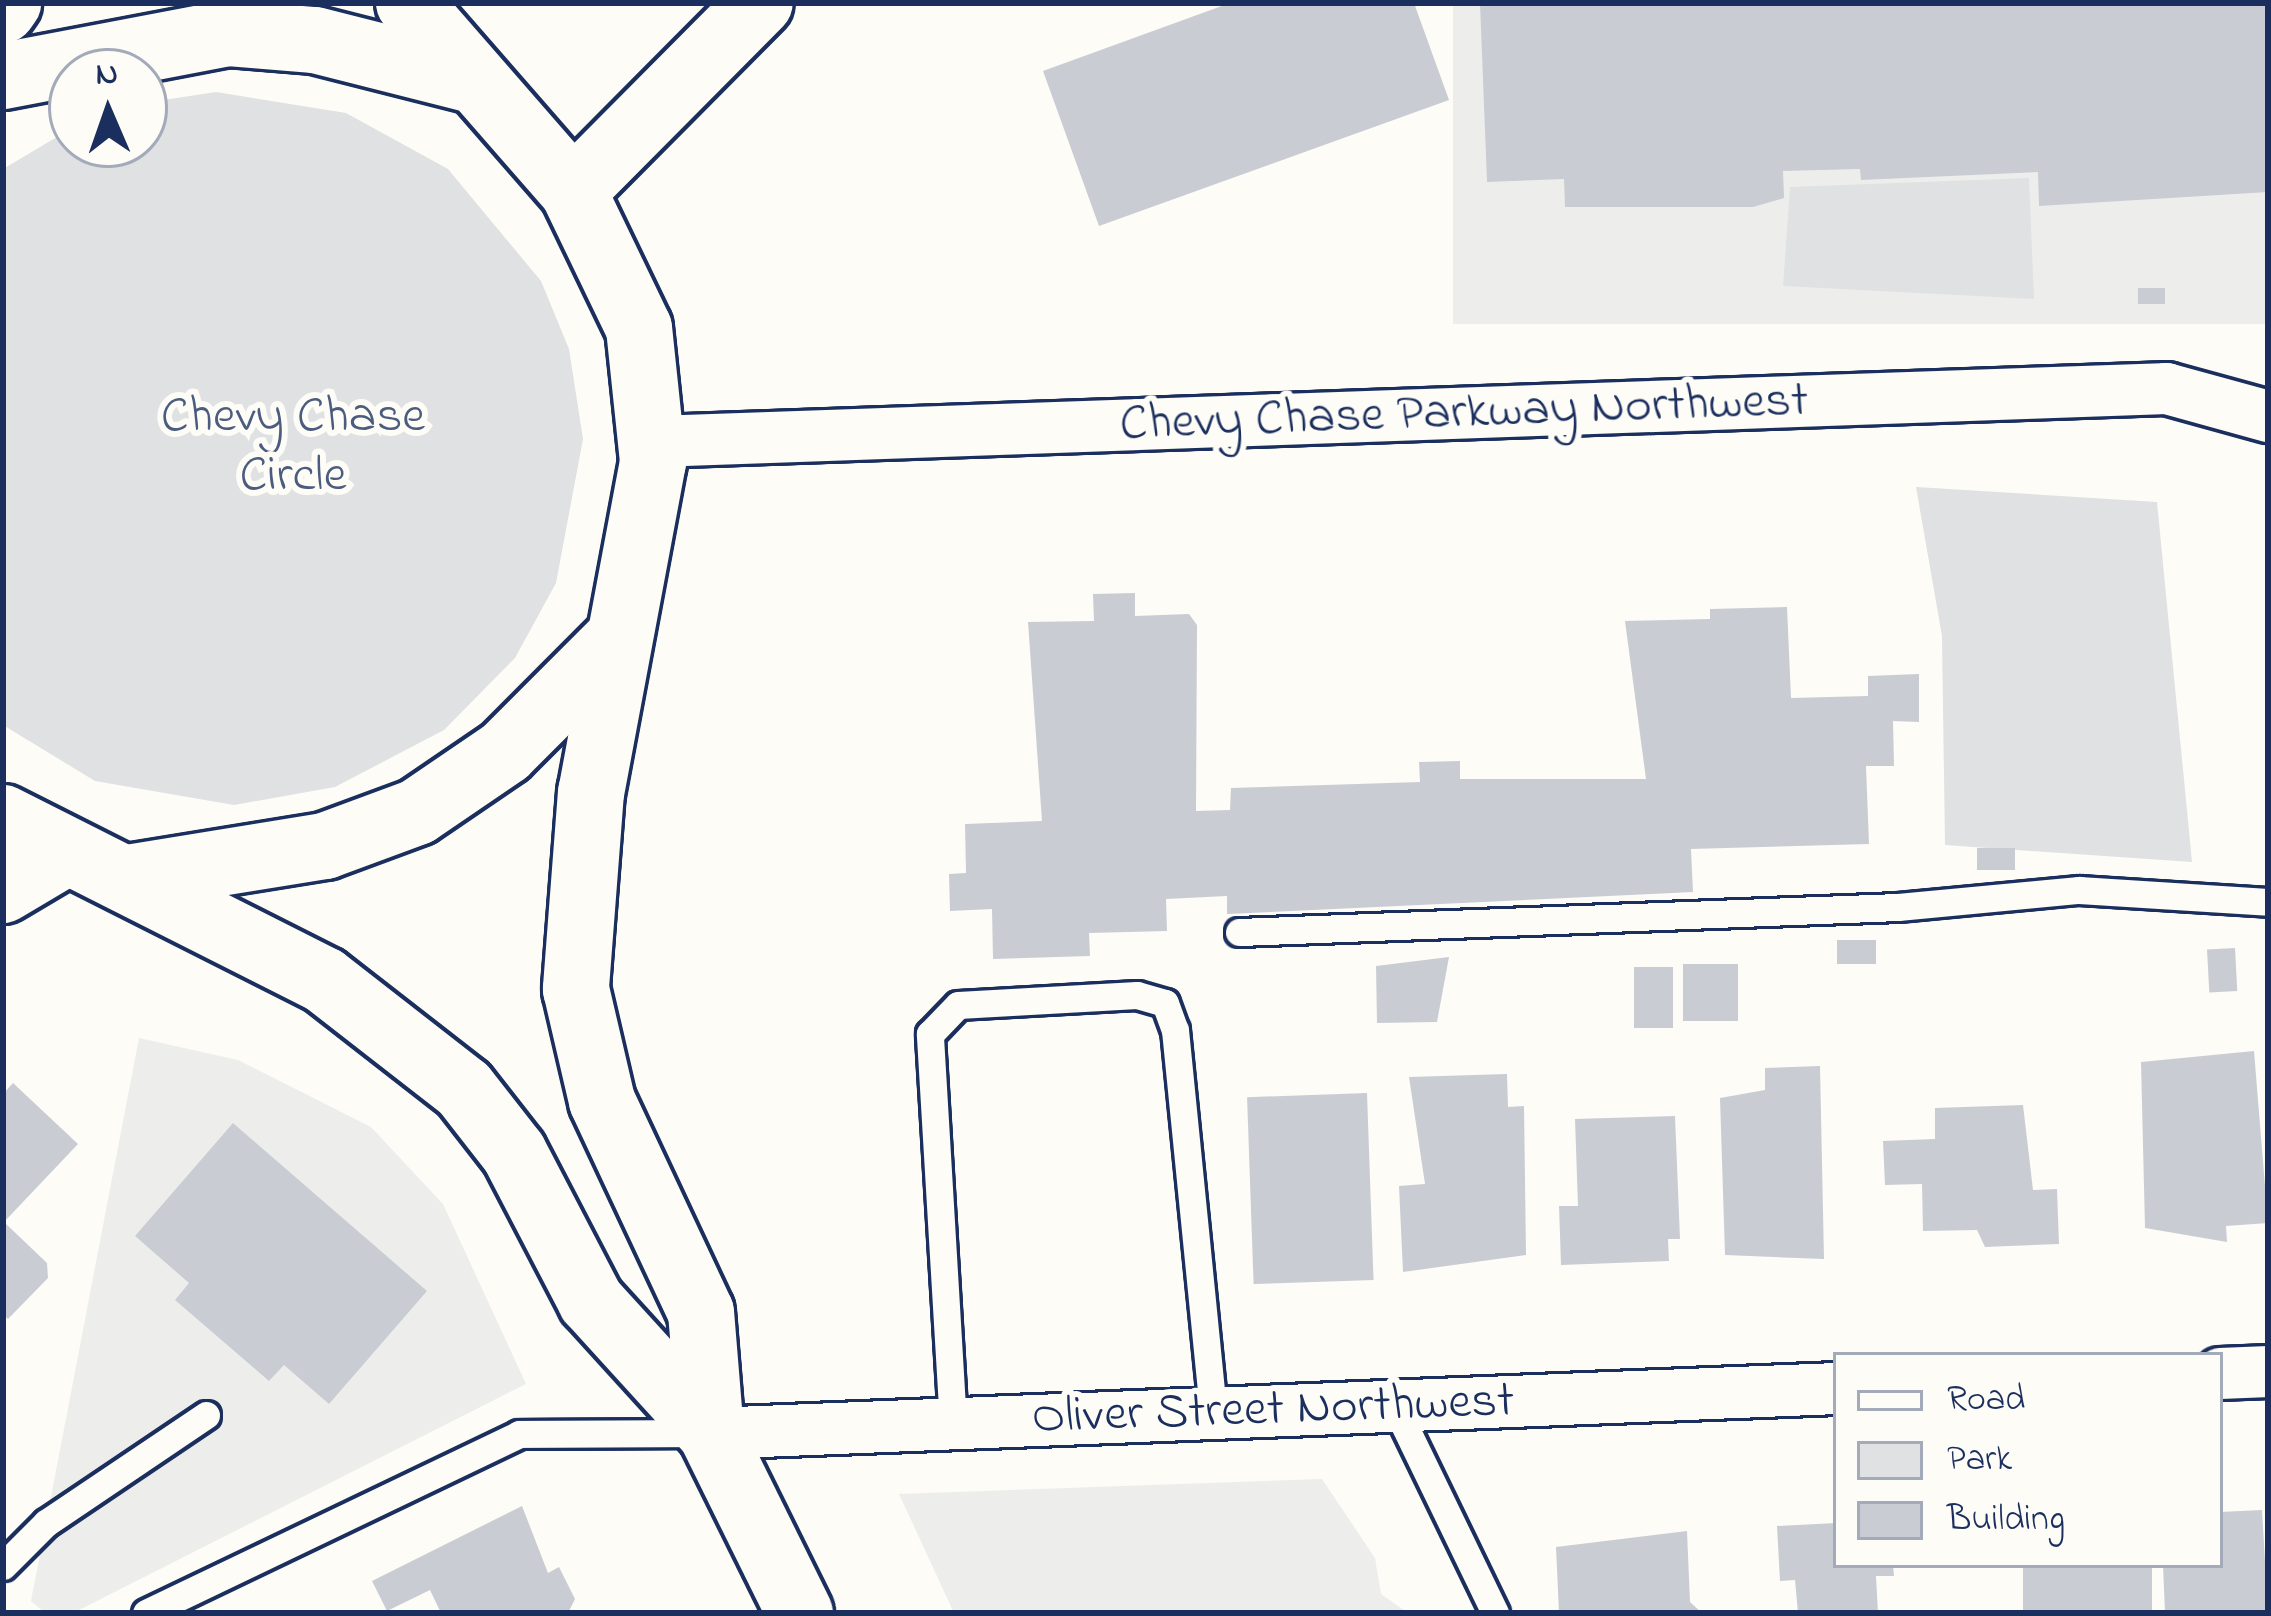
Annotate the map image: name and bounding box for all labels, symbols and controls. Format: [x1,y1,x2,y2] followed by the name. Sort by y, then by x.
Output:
[48,48,168,168] north arrow
[95,51,119,99] text: N
[1119,371,1809,457] street label: Chevy Chase Parkway Northwest
[161,388,425,508] park label: Chevy Chase Circle
[1833,1352,2223,1568] legend
[1031,1372,1515,1450] street label: Oliver Street Northwest
[1947,1374,2025,1427] text: Road
[1947,1434,2012,1487] text: Park
[1947,1494,2065,1547] text: Building

